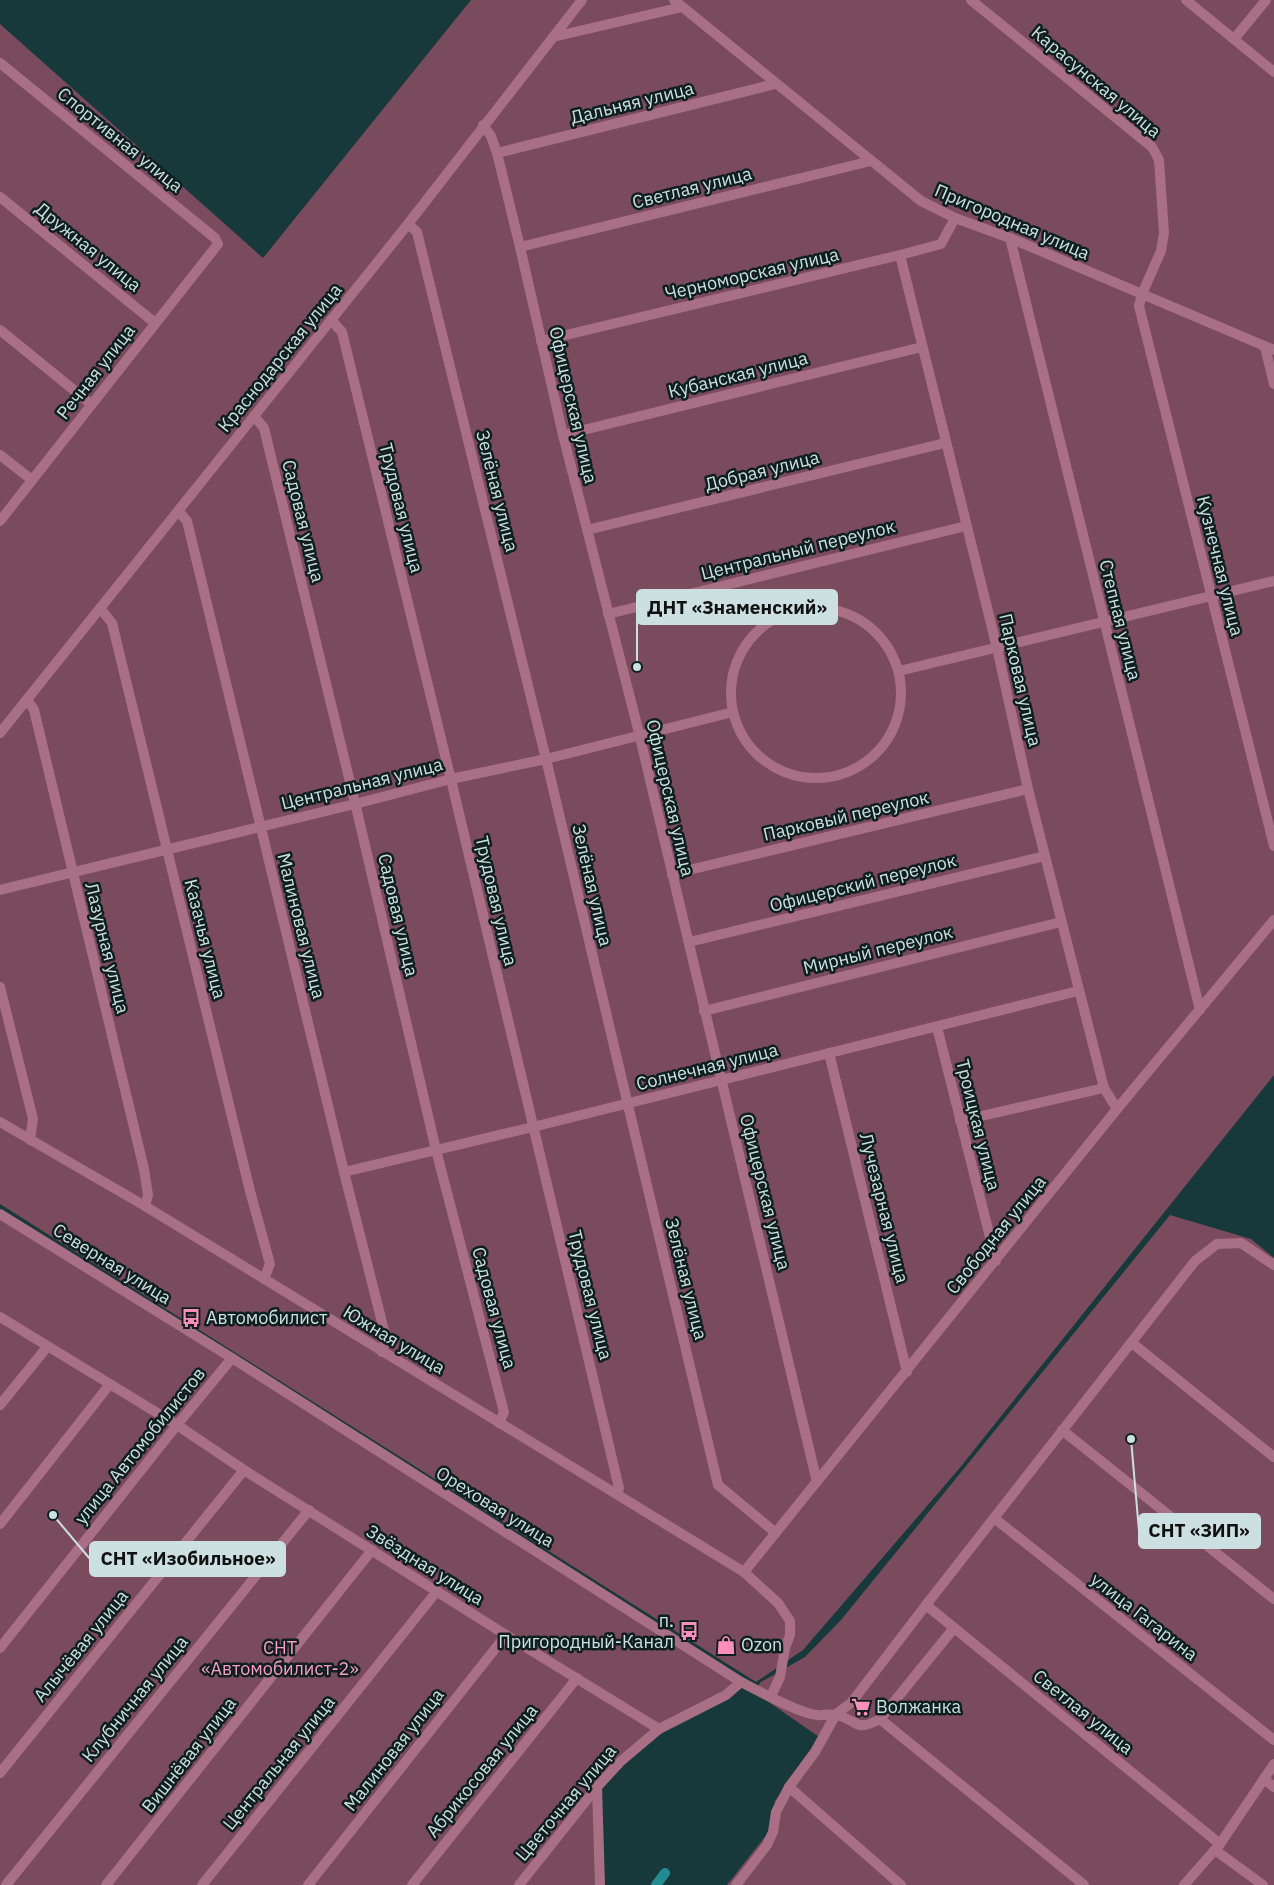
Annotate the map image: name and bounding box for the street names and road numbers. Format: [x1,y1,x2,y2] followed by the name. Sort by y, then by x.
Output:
[1027,21,1166,143] street label: Карасунская улица
[568,76,696,129] street label: Дальняя улица
[53,82,188,198] street label: Спортивная улица
[630,161,754,213] street label: Светлая улица
[931,178,1094,265] street label: Пригородная улица
[30,197,146,297] street label: Дружная улица
[663,242,841,305] street label: Черноморская улица
[213,278,347,437] street label: Краснодарская улица
[51,319,140,424] street label: Речная улица
[544,324,603,486] street label: Офицерская улица
[666,346,810,403] street label: Кубанская улица
[471,428,524,554] street label: Зелёная улица
[374,441,429,575] street label: Трудовая улица
[702,445,822,496] street label: Добрая улица
[277,457,330,585] street label: Садовая улица
[1192,493,1249,639] street label: Кузнечная улица
[698,514,898,585] street label: Центральный переулок
[1094,557,1147,683] street label: Степная улица
[994,611,1047,749] street label: Парковая улица
[641,717,700,879] street label: Офицерская улица
[279,752,445,815] street label: Центральная улица
[761,785,931,846] street label: Парковый переулок
[567,822,618,949] street label: Зелёная улица
[470,834,523,968] street label: Трудовая улица
[767,848,959,917] street label: Офицерский переулок
[272,851,331,1001] street label: Малиновая улица
[373,851,424,979] street label: Садовая улица
[180,877,232,1001] street label: Казачья улица
[80,880,135,1016] street label: Лазурная улица
[801,920,955,979] street label: Мирный переулок
[634,1038,781,1095] street label: Солнечная улица
[951,1057,1006,1193] street label: Троицкая улица
[735,1111,796,1273] street label: Офицерская улица
[855,1130,914,1286] street label: Лучезарная улица
[941,1170,1051,1299] street label: Свободная улица
[660,1216,713,1342] street label: Зелёная улица
[49,1218,176,1309] street label: Северная улица
[563,1228,618,1362] street label: Трудовая улица
[467,1244,522,1372] street label: Садовая улица
[339,1300,450,1379] street label: Южная улица
[69,1362,210,1529] street label: улица Автомобилистов
[432,1461,559,1552] street label: Ореховая улица
[362,1519,489,1610] street label: Звёздная улица
[1086,1568,1203,1666] street label: улица Гагарина
[28,1585,133,1706] street label: Алычёвая улица
[77,1630,193,1767] street label: Клубничная улица
[1029,1664,1138,1759] street label: Светлая улица
[339,1684,449,1816] street label: Малиновая улица
[218,1691,340,1834] street label: Центральная улица
[136,1692,241,1817] street label: Вишнёвая улица
[421,1699,543,1842] street label: Абрикосовая улица
[510,1740,621,1866] street label: Цветочная улица

